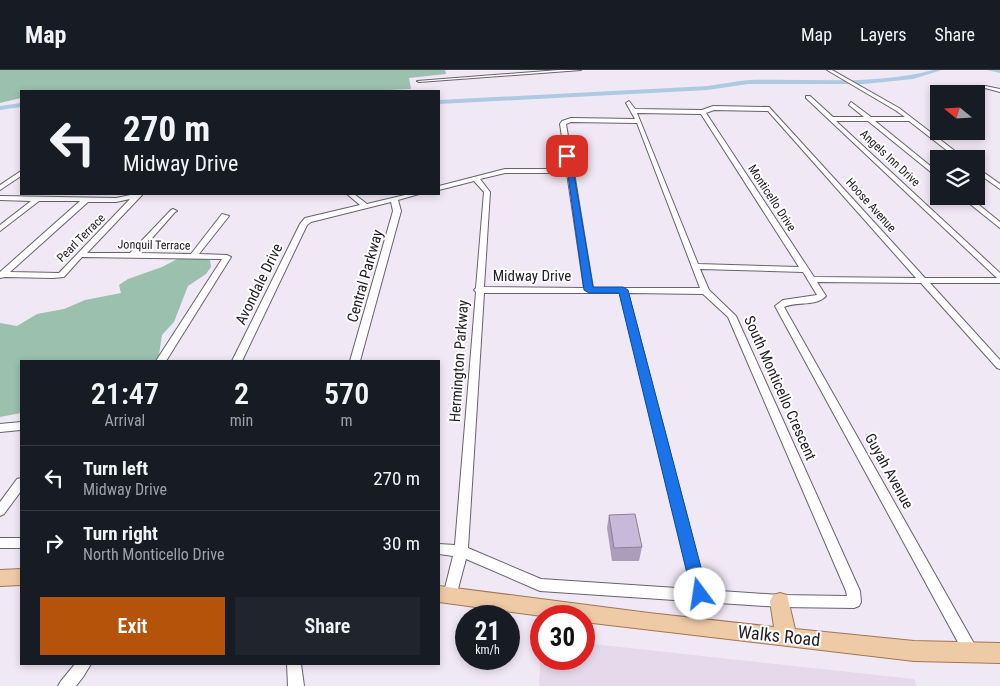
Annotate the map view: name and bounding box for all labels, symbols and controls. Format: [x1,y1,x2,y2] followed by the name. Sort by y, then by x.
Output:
[25,21,66,49] text: Map
[801,24,832,45] text: Map
[860,24,907,45] text: Layers
[935,24,975,45] text: Share
[930,85,985,140] north arrow
[930,85,985,205] map controls
[123,109,210,150] text: 270 m
[40,110,105,175] icon: left
[857,127,923,189] street label: Angels Inn Drive
[546,135,588,177] pin
[553,142,581,170] icon: arrive
[930,150,985,205] button: layers
[123,151,238,176] text: Midway Drive
[745,162,799,234] street label: Monticello Drive
[843,175,899,235] street label: Hoose Avenue
[54,211,108,265] street label: Pearl Terrace
[343,228,387,324] street label: Central Parkway
[118,237,191,253] street label: Jonquil Terrace
[232,241,286,327] street label: Avondale Drive
[493,267,571,285] street label: Midway Drive
[446,299,472,423] street label: Hermington Parkway
[740,313,820,463] street label: South Monticello Crescent
[91,376,159,411] text: 21:47
[234,376,249,411] text: 2
[324,376,369,411] text: 570
[105,411,145,430] text: Arrival
[230,411,253,430] text: min
[341,411,353,430] text: m
[861,430,917,512] street label: Guyah Avenue
[83,457,148,480] text: Turn left
[40,464,68,492] icon: left
[373,467,420,490] text: 270 m
[83,480,167,499] text: Midway Drive
[83,522,158,545] text: Turn right
[40,529,68,557] icon: right
[383,532,420,555] text: 30 m
[83,545,224,564] text: North Monticello Drive
[673,567,725,619] position arrow
[40,597,225,655] button: Exit
[235,597,420,655] button: Share
[530,605,595,670] speed limit sign: 30
[475,617,500,646] text: 21
[737,621,821,650] street label: Walks Road
[475,643,500,657] text: km/h

